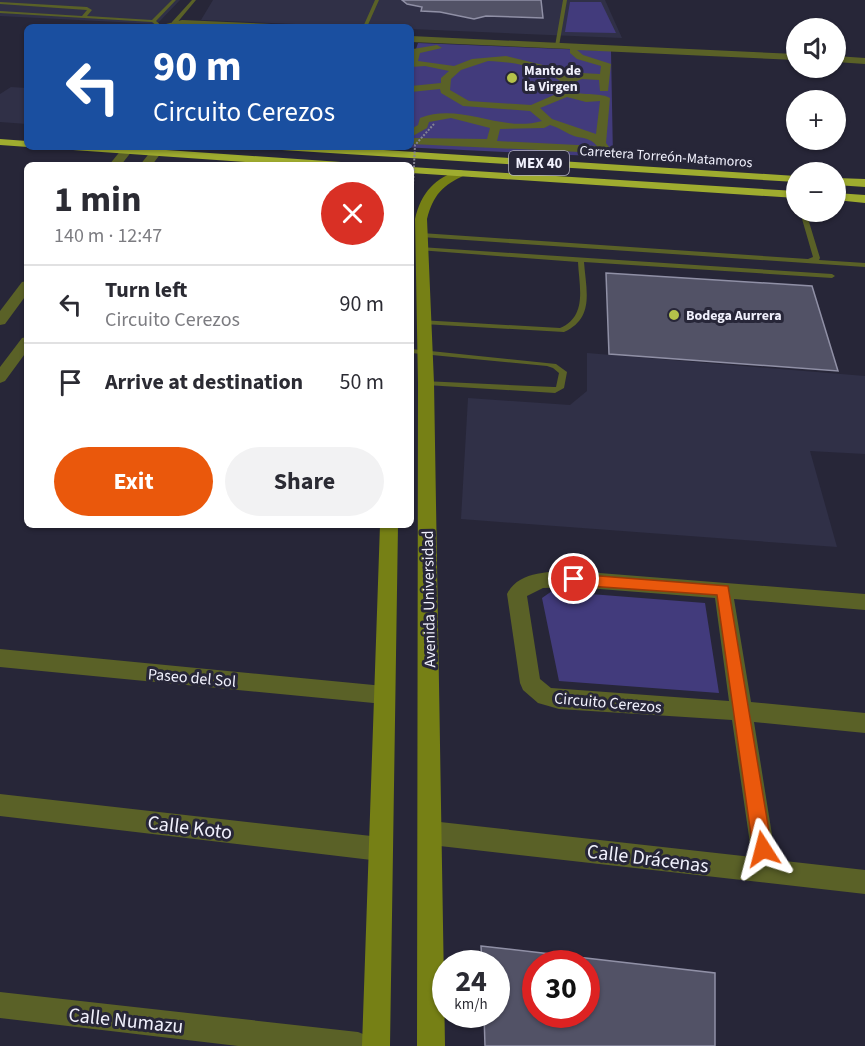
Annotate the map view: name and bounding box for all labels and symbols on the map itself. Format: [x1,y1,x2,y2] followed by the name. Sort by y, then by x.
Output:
[524,61,581,97] place label: Manto de la Virgen
[505,71,519,85] marker: Manto de la Virgen
[579,141,753,173] street label: Carretera Torreón-Matamoros
[509,151,569,175] road number: MEX 40
[686,306,782,326] place label: Bodega Aurrera
[667,308,681,322] marker: Bodega Aurrera
[417,530,441,668] street label: Avenida Universidad
[548,553,599,604] pin
[147,663,237,693] street label: Paseo del Sol
[553,687,663,719] street label: Circuito Cerezos
[146,809,234,847] street label: Calle Koto
[731,817,795,881] position arrow
[585,838,710,880] street label: Calle Drácenas
[522,950,600,1028] speed limit sign: 30
[67,1001,185,1041] street label: Calle Numazu

